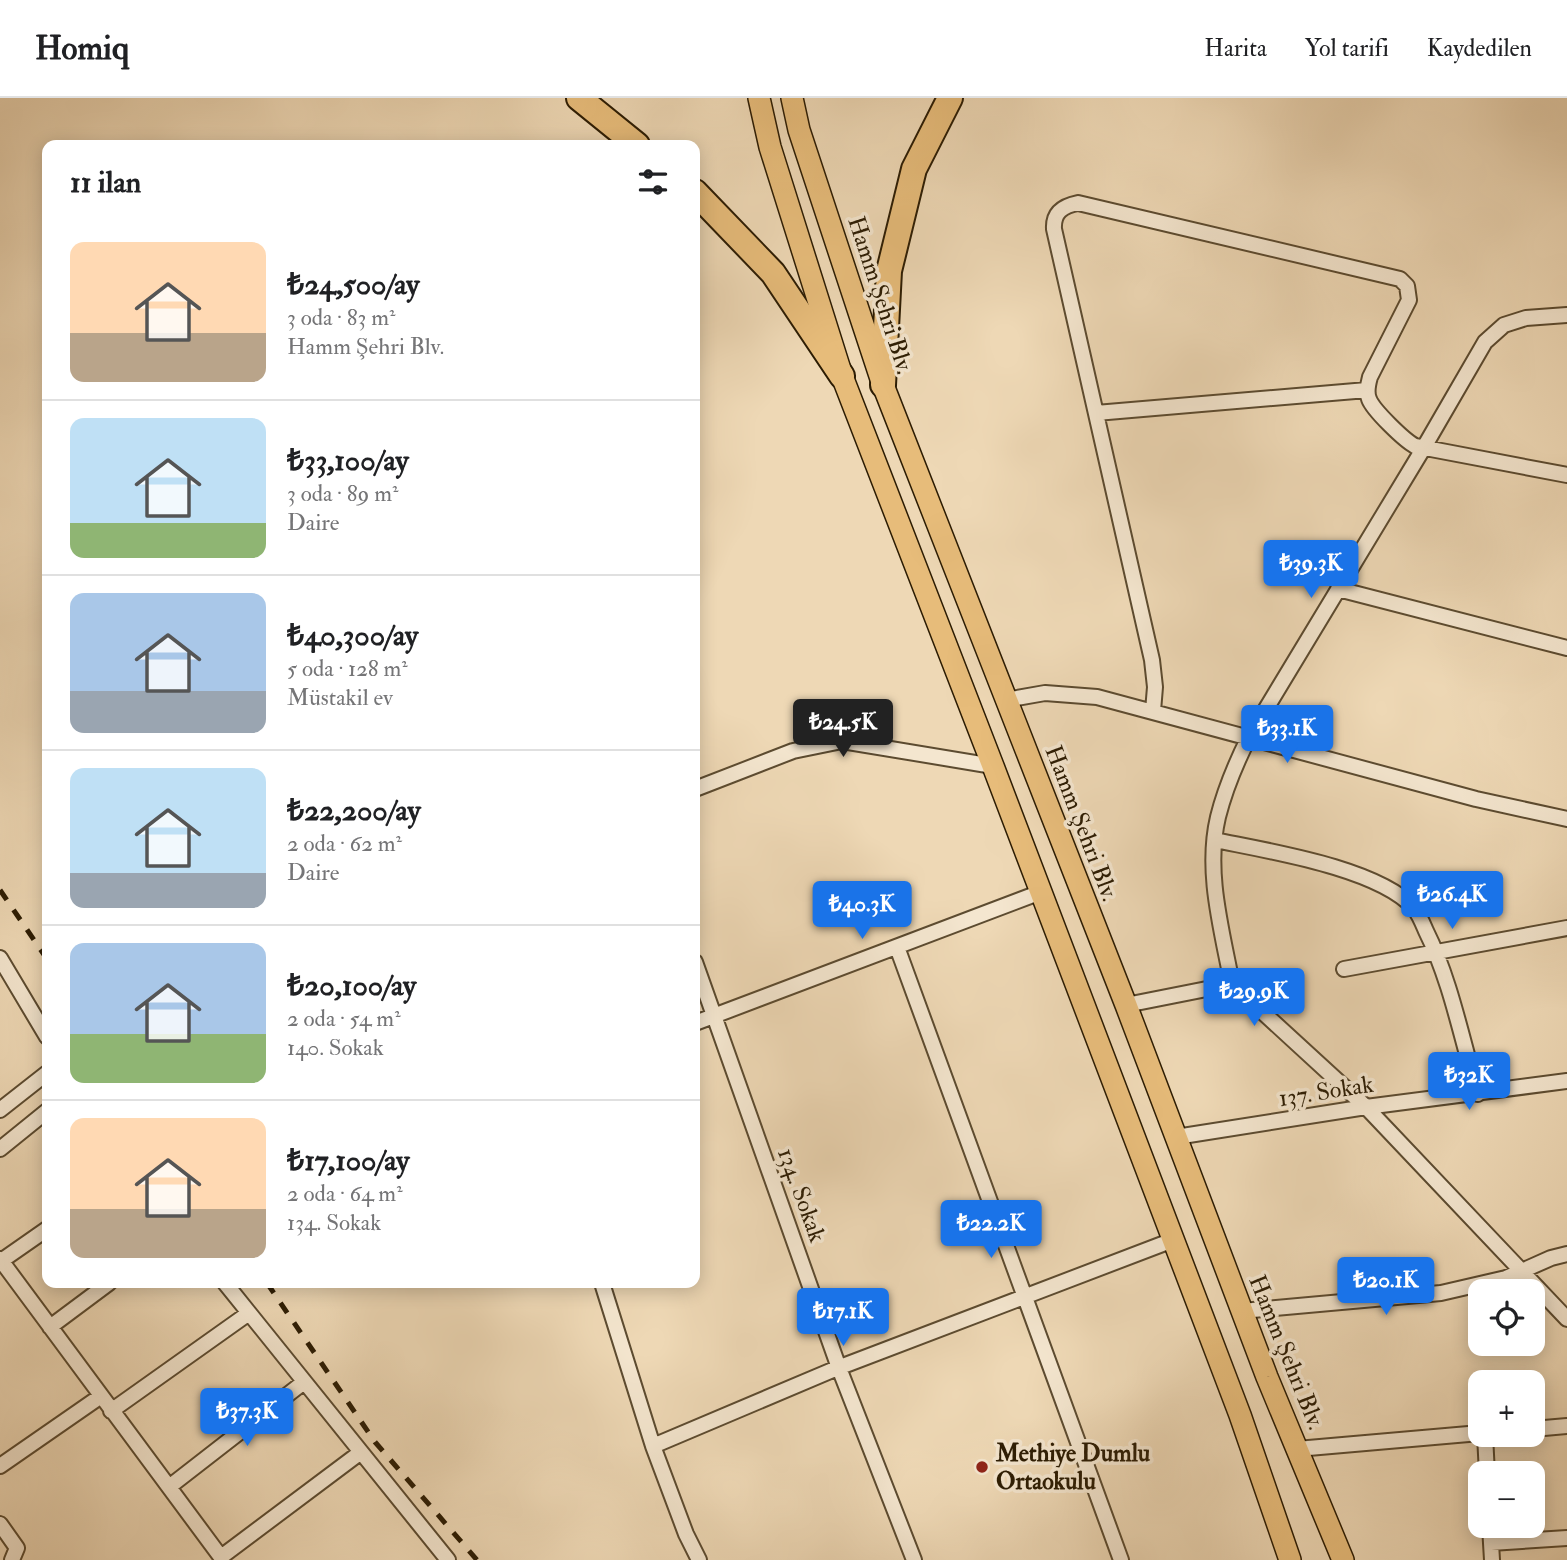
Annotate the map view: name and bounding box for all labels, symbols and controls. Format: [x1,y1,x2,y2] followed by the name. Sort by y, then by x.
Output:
[35,28,129,69] text: Homiq
[1204,33,1267,64] text: Harita
[1305,33,1389,64] text: Yol tarifi
[1427,33,1532,64] text: Kaydedilen
[634,163,672,201] icon: filters
[70,164,141,201] text: 11 ilan
[840,212,921,378] street label: Hamm Şehri Blv.
[287,266,420,303] text: ₺24,500/ay
[126,270,210,354] icon: home
[287,303,396,332] text: 3 oda · 83 m²
[287,332,444,361] text: Hamm Şehri Blv.
[287,442,409,479] text: ₺33,100/ay
[126,446,210,530] icon: home
[287,479,398,508] text: 3 oda · 89 m²
[287,508,339,537] text: Daire
[1254,540,1368,600] pin: ₺39.3K
[1279,548,1343,577] text: ₺39.3K
[287,617,418,654] text: ₺40,300/ay
[126,621,210,705] icon: home
[287,654,408,683] text: 5 oda · 128 m²
[287,683,393,712] text: Müstakil ev
[786,700,900,759] pin: ₺24.5K
[1230,706,1344,765] pin: ₺33.1K
[809,707,877,736] text: ₺24.5K
[1257,713,1317,742] text: ₺33.1K
[1038,741,1125,905] street label: Hamm Şehri Blv.
[287,792,421,829] text: ₺22,200/ay
[126,796,210,880] icon: home
[287,829,402,858] text: 2 oda · 62 m²
[287,858,339,887] text: Daire
[1395,872,1509,931] pin: ₺26.4K
[1417,879,1487,908] text: ₺26.4K
[805,882,919,941] pin: ₺40.3K
[829,889,895,918] text: ₺40.3K
[287,967,416,1004] text: ₺20,100/ay
[1197,968,1311,1028] pin: ₺29.9K
[126,971,210,1055] icon: home
[1220,976,1288,1005] text: ₺29.9K
[287,1004,401,1033] text: 2 oda · 54 m²
[287,1033,384,1062] text: 140. Sokak
[1428,1052,1510,1112] pin: ₺32K
[1444,1060,1494,1089] text: ₺32K
[1277,1069,1376,1114] street label: 137. Sokak
[287,1142,410,1179] text: ₺17,100/ay
[770,1144,833,1247] street label: 134. Sokak
[126,1146,210,1230] icon: home
[287,1179,403,1208] text: 2 oda · 64 m²
[934,1200,1048,1260] pin: ₺22.2K
[287,1208,381,1237] text: 134. Sokak
[957,1208,1025,1237] text: ₺22.2K
[1329,1258,1443,1317] pin: ₺20.1K
[1353,1265,1419,1294] text: ₺20.1K
[1241,1270,1332,1434] street label: Hamm Şehri Blv.
[1468,1279,1545,1538] map controls
[1468,1279,1545,1356] button: locate
[786,1288,900,1348] pin: ₺17.1K
[813,1296,873,1325] text: ₺17.1K
[1468,1370,1545,1447] button: +
[190,1388,304,1448] pin: ₺37.3K
[216,1396,278,1425] text: ₺37.3K
[995,1438,1151,1497] place label: Methiye Dumlu Ortaokulu
[974,1459,990,1475] marker: Methiye Dumlu Ortaokulu
[1468,1461,1545,1538] button: −

